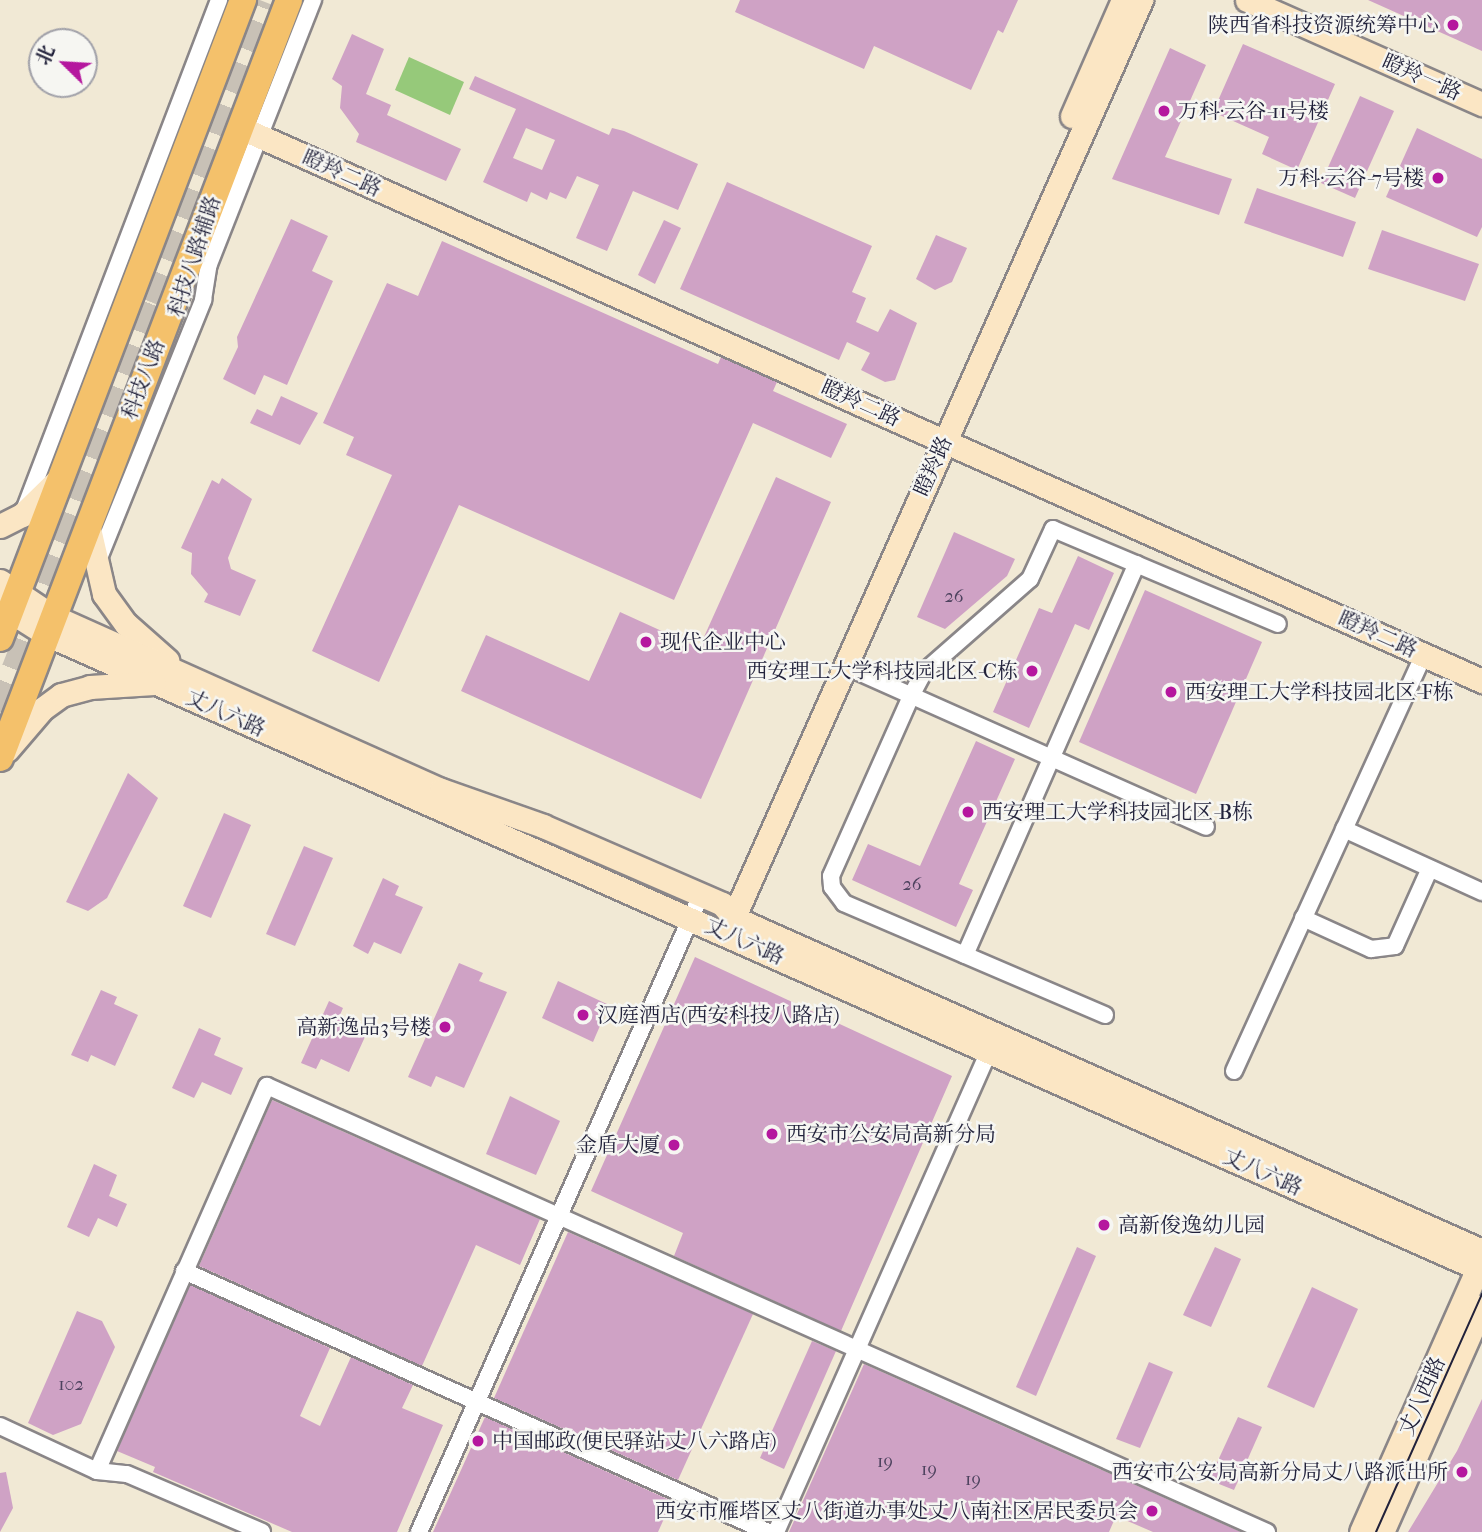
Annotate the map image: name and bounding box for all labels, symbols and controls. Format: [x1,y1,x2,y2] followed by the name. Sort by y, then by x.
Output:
[1208,12,1439,38] place label: 陕西省科技资源统筹中心
[1445,17,1461,33] marker: 陕西省科技资源统筹中心
[28,28,98,98] north arrow
[32,42,60,68] text: 北
[1379,48,1465,106] street label: 瞪羚一路
[1178,98,1329,124] place label: 万科·云谷-11号楼
[1156,103,1172,119] marker: 万科·云谷-11号楼
[299,144,385,202] street label: 瞪羚二路
[1278,165,1424,191] place label: 万科·云谷-7号楼
[1430,170,1446,186] marker: 万科·云谷-7号楼
[163,192,225,320] street label: 科技八路辅路
[116,335,170,423] street label: 科技八路
[818,374,904,432] street label: 瞪羚二路
[909,432,957,500] street label: 瞪羚路
[944,586,964,608] house number: 26
[1335,605,1421,663] street label: 瞪羚二路
[660,629,786,655] place label: 现代企业中心
[638,634,654,650] marker: 现代企业中心
[746,658,1018,684] place label: 西安理工大学科技园北区-C栋
[1024,663,1040,679] marker: 西安理工大学科技园北区-C栋
[1185,679,1454,705] place label: 西安理工大学科技园北区-F栋
[183,684,269,742] street label: 丈八六路
[1163,684,1179,700] marker: 西安理工大学科技园北区-F栋
[982,799,1253,825] place label: 西安理工大学科技园北区-B栋
[960,804,976,820] marker: 西安理工大学科技园北区-B栋
[902,874,922,896] house number: 26
[702,912,788,970] street label: 丈八六路
[597,1002,840,1028] place label: 汉庭酒店(西安科技八路店)
[575,1007,591,1023] marker: 汉庭酒店(西安科技八路店)
[296,1014,431,1040] place label: 高新逸品3号楼
[437,1019,453,1035] marker: 高新逸品3号楼
[786,1121,996,1147] place label: 西安市公安局高新分局
[764,1126,780,1142] marker: 西安市公安局高新分局
[576,1132,660,1158] place label: 金盾大厦
[666,1137,682,1153] marker: 金盾大厦
[1220,1143,1306,1201] street label: 丈八六路
[1118,1212,1265,1238] place label: 高新俊逸幼儿园
[1096,1217,1112,1233] marker: 高新俊逸幼儿园
[1393,1353,1451,1439] street label: 丈八西路
[58,1374,84,1396] house number: 102
[492,1428,777,1454] place label: 中国邮政(便民驿站丈八六路店)
[470,1433,486,1449] marker: 中国邮政(便民驿站丈八六路店)
[877,1451,893,1473] house number: 19
[921,1459,937,1481] house number: 19
[1112,1459,1448,1485] place label: 西安市公安局高新分局丈八路派出所
[1454,1464,1470,1480] marker: 西安市公安局高新分局丈八路派出所
[965,1469,981,1491] house number: 19
[655,1498,1138,1524] place label: 西安市雁塔区丈八街道办事处丈八南社区居民委员会
[1144,1503,1160,1519] marker: 西安市雁塔区丈八街道办事处丈八南社区居民委员会

